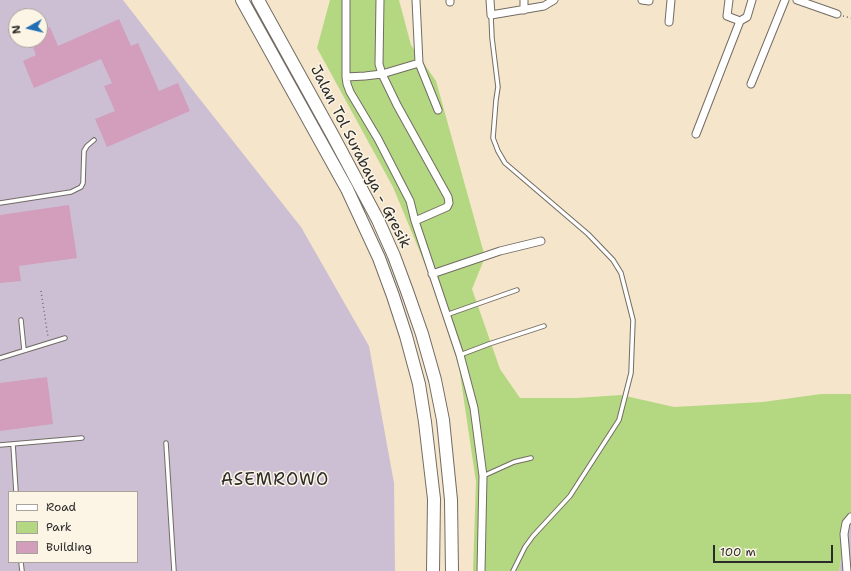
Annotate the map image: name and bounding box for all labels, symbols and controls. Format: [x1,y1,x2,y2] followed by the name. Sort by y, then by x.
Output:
[8,8,48,48] north arrow
[9,24,25,35] text: N
[306,62,414,252] street label: Jalan Tol Surabaya - Gresik
[221,471,329,491] district label: ASEMROWO
[8,491,138,563] legend
[46,499,76,515] text: Road
[46,519,72,535] text: Park
[715,537,835,563] scale bar
[46,539,92,555] text: Building
[720,544,756,560] text: 100 m

